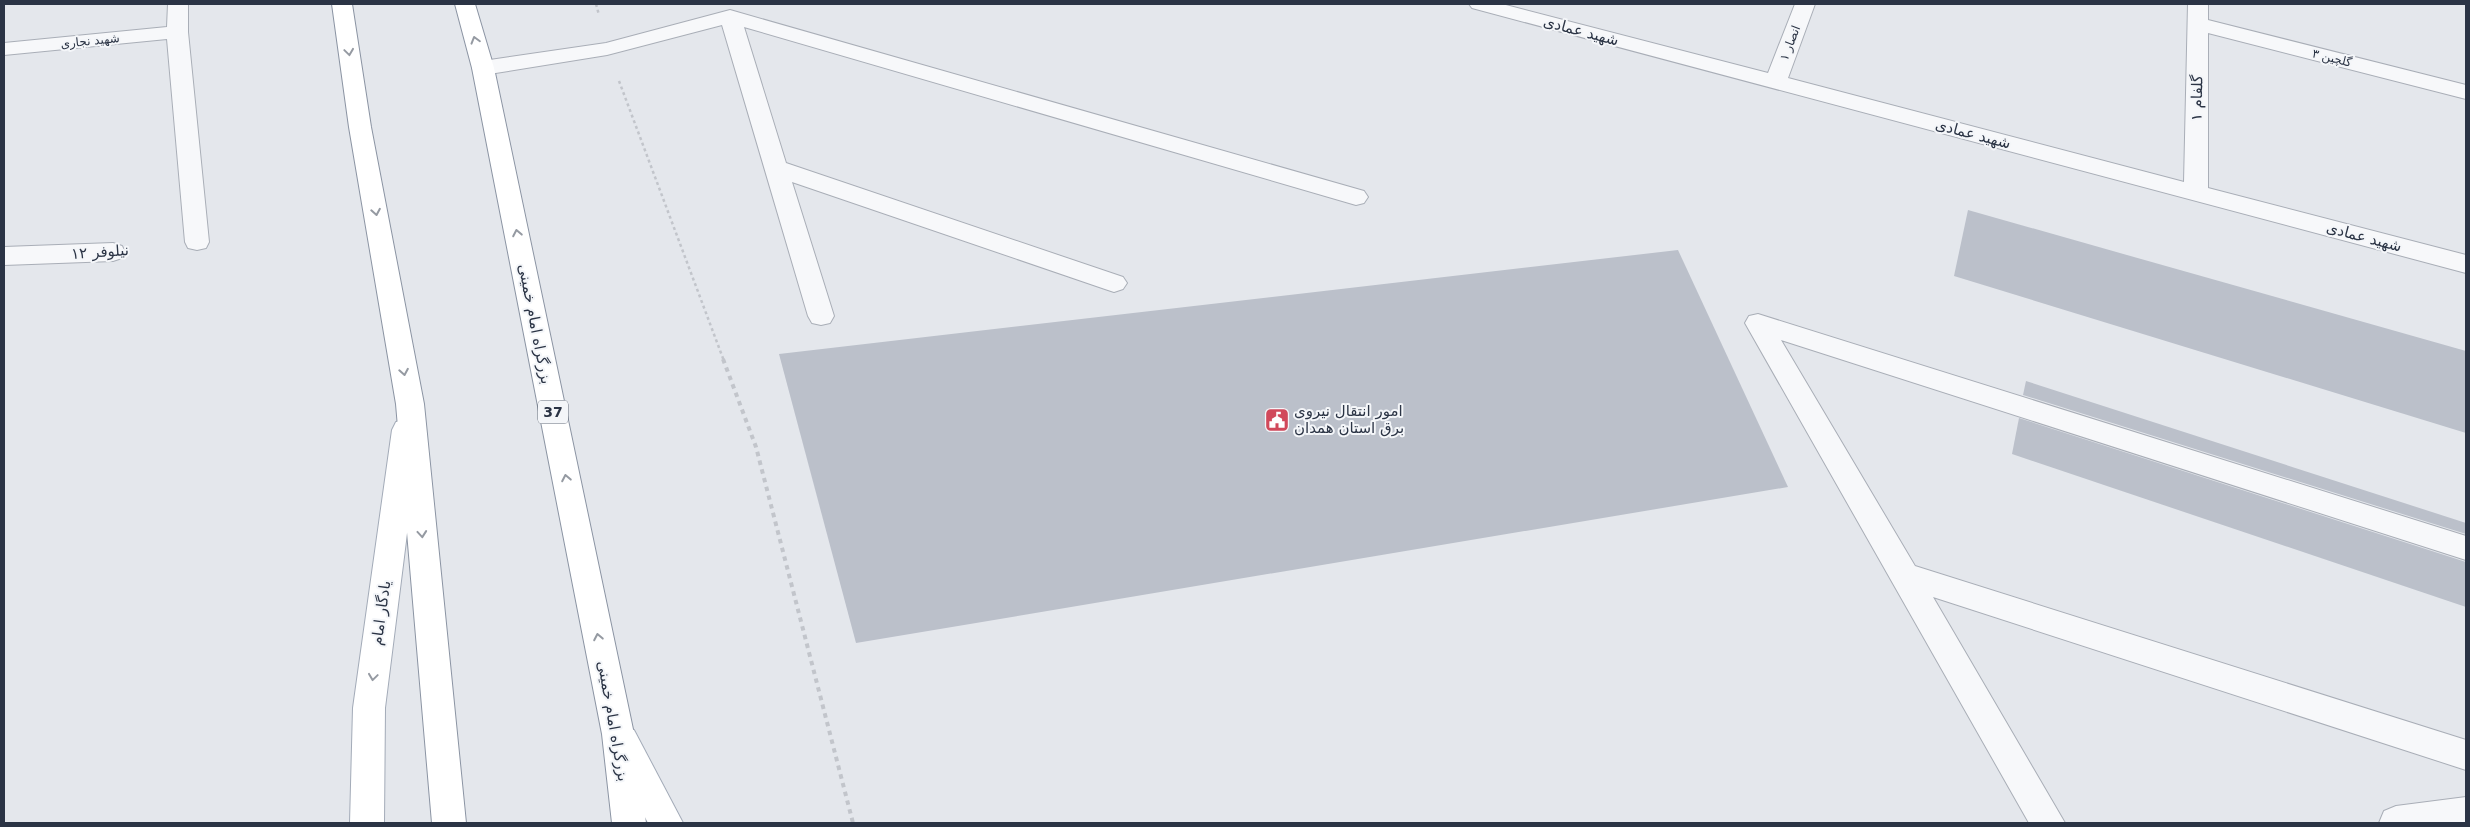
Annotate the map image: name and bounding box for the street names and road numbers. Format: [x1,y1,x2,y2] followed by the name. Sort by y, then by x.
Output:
[1541,12,1621,50] street label: شهید عمادی
[1777,23,1804,63] street label: انصار ۱
[60,31,120,52] street label: شهید نجاری
[2310,46,2354,71] street label: گلچین ۳
[2188,74,2206,121] street label: گلفام ۱
[1933,115,2013,153] street label: شهید عمادی
[2324,218,2404,256] street label: شهید عمادی
[71,241,129,263] street label: نیلوفر ۱۲
[515,262,555,386] street label: بزرگراه امام خمینی
[538,401,568,424] road number: 37
[368,579,394,647] street label: یادگار امام
[594,659,632,783] street label: بزرگراه امام خمینی

